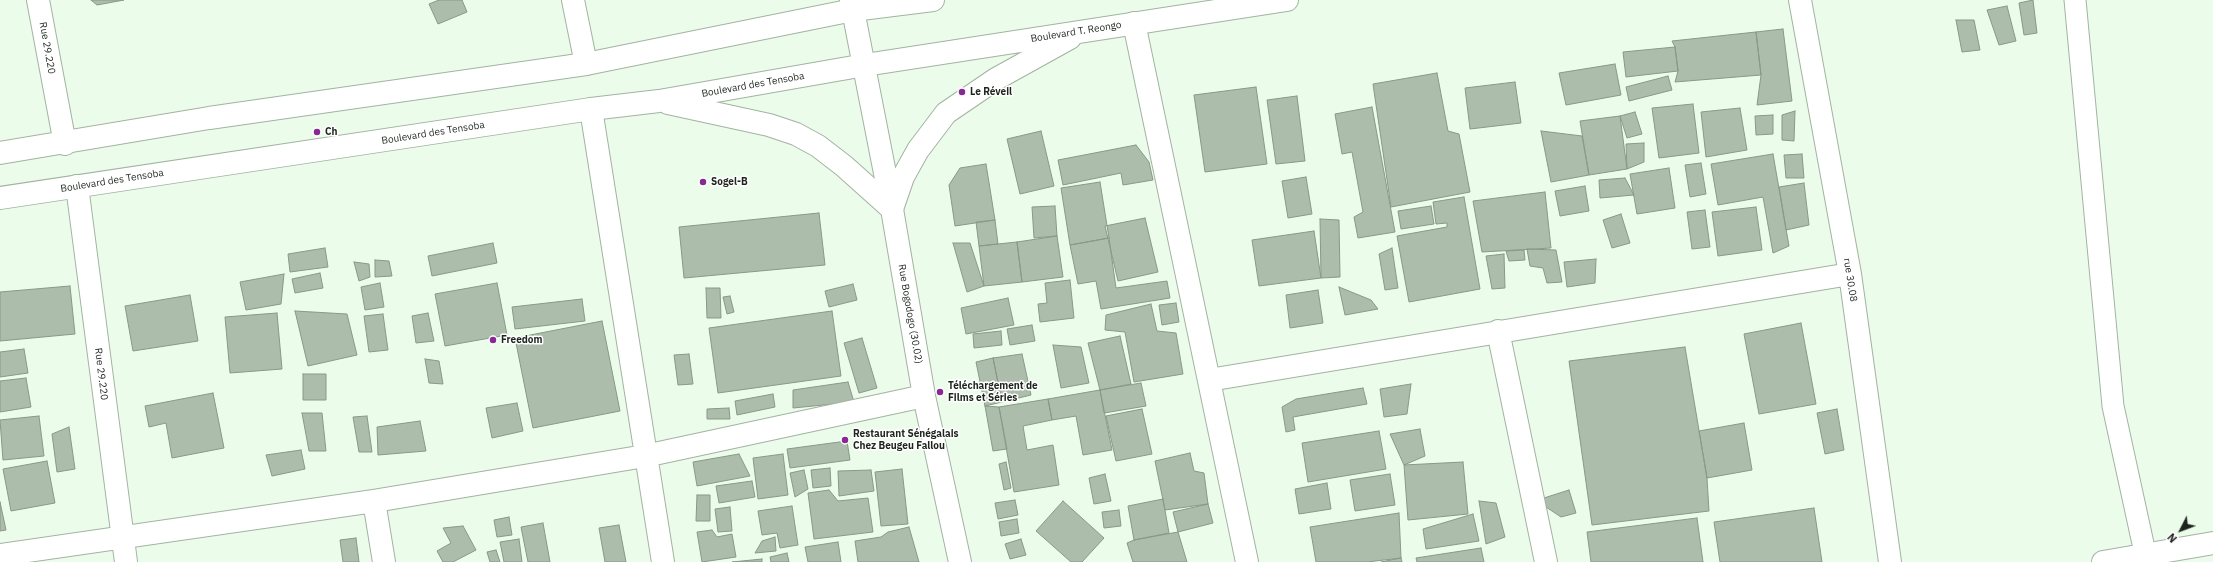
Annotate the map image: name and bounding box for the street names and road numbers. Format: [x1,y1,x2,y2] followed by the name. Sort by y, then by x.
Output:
[1030,19,1122,45] street label: Boulevard T. Reongo
[37,21,57,75] street label: Rue 29.220
[701,70,805,100] street label: Boulevard des Tensoba
[381,119,485,147] street label: Boulevard des Tensoba
[60,167,164,195] street label: Boulevard des Tensoba
[1841,257,1859,303] street label: rue 30.08
[895,263,925,365] street label: Rue Bogodogo (30.02)
[92,347,110,401] street label: Rue 29.220

